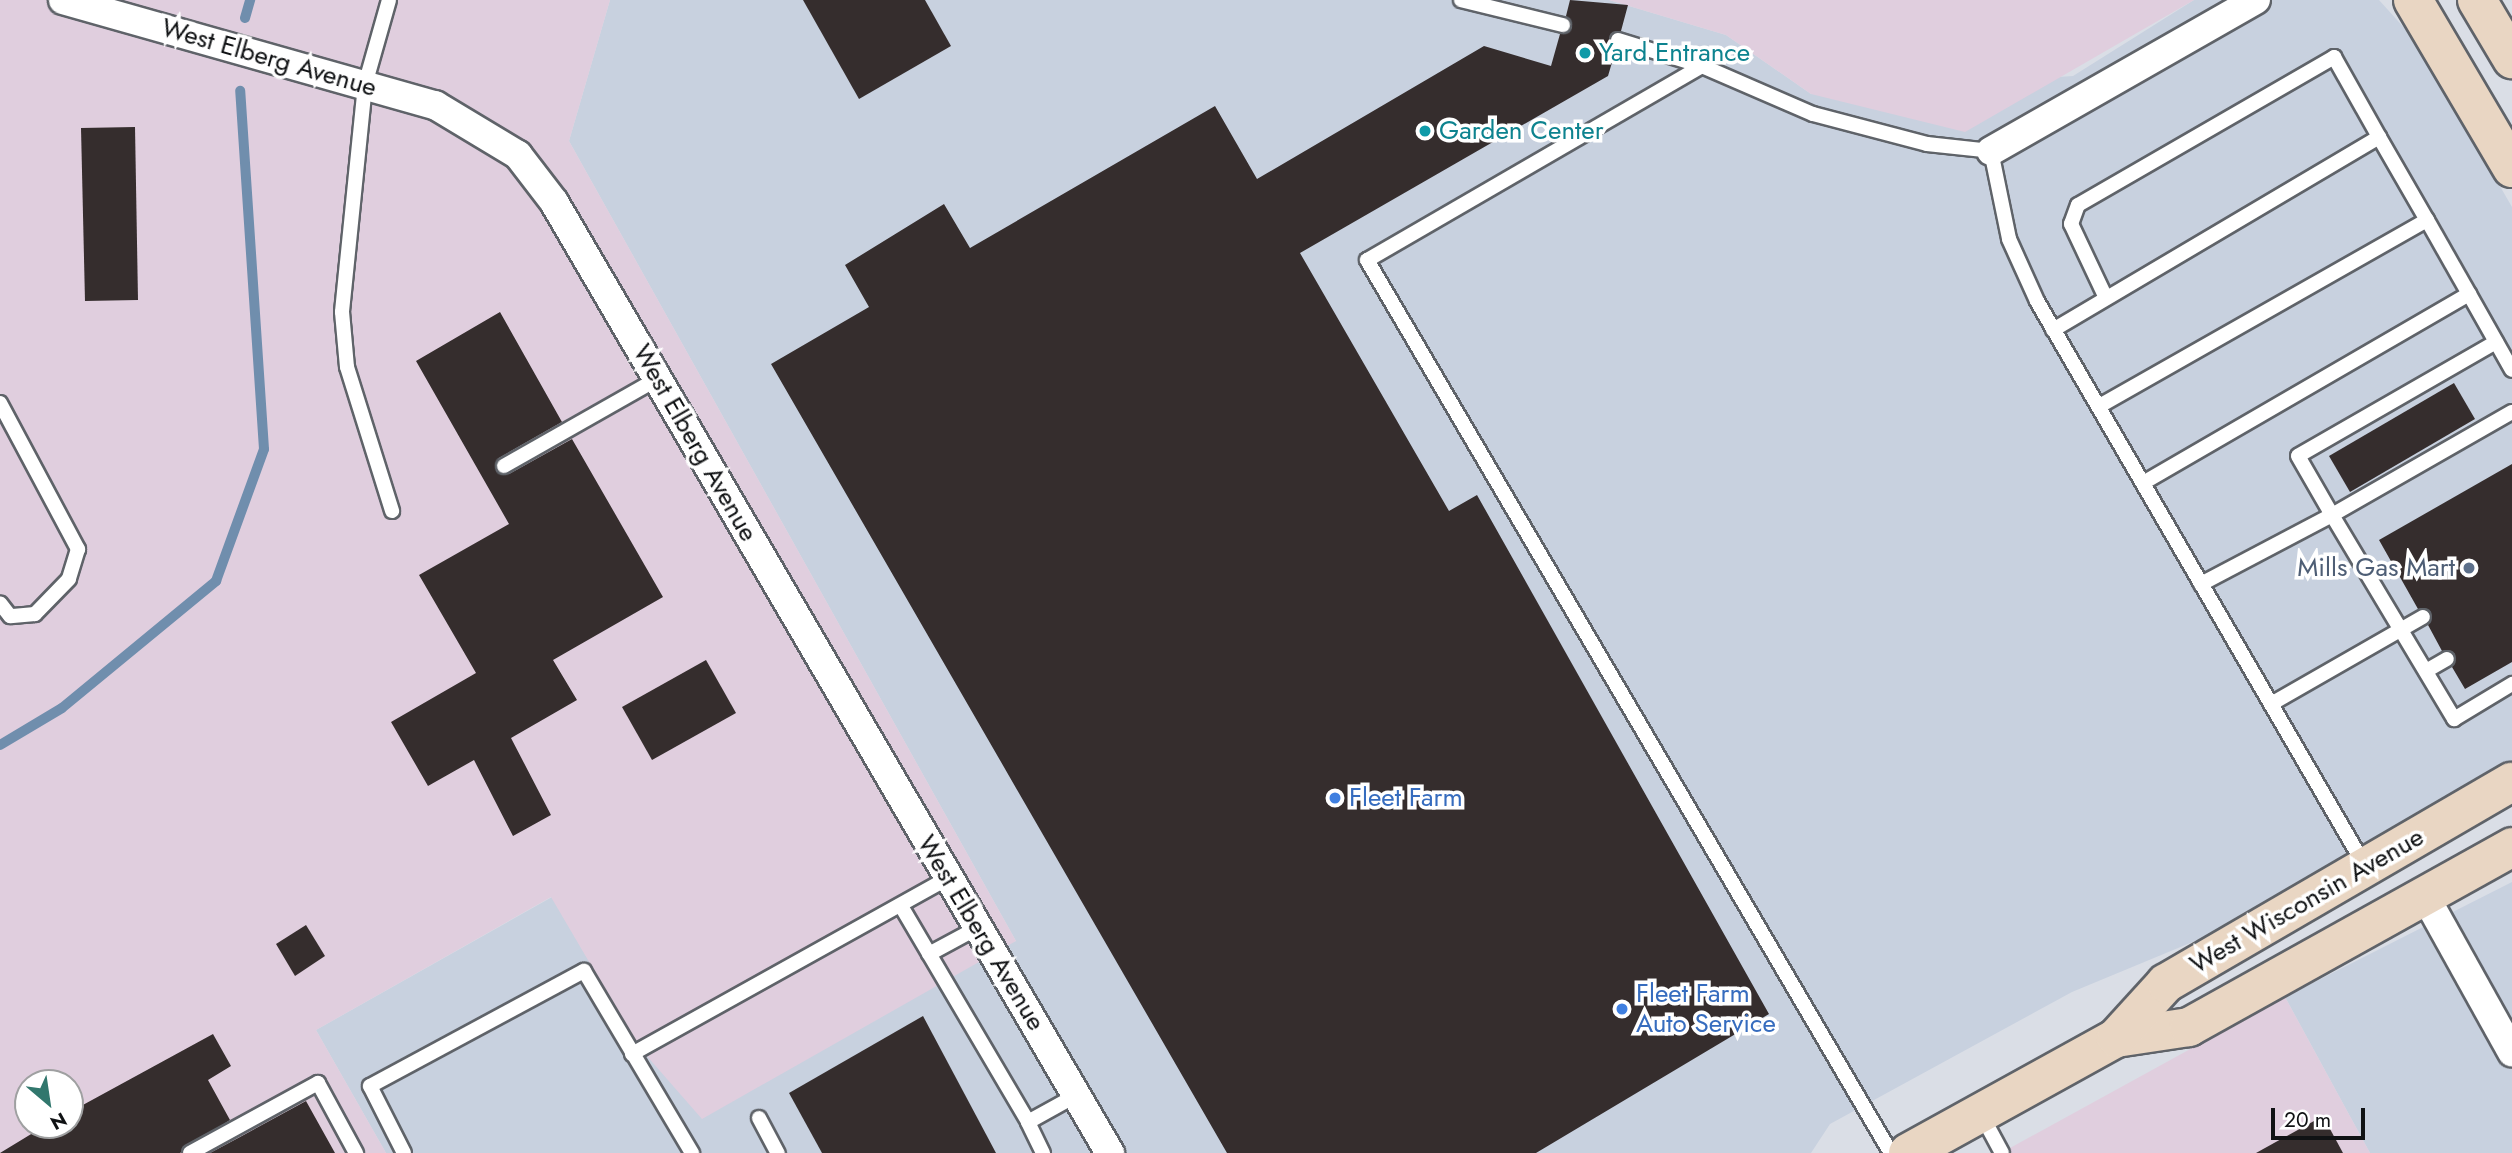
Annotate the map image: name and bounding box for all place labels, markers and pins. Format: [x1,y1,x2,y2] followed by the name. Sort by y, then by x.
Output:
[1599,37,1750,69] place label: Yard Entrance
[1577,45,1593,61] marker: Yard Entrance
[1439,115,1604,147] place label: Garden Center
[1417,123,1433,139] marker: Garden Center
[2297,552,2455,584] place label: Mills Gas Mart
[2461,560,2477,576] marker: Mills Gas Mart
[1349,782,1463,814] place label: Fleet Farm
[1327,790,1343,806] marker: Fleet Farm
[1636,978,1776,1040] place label: Fleet Farm Auto Service
[1614,1001,1630,1017] marker: Fleet Farm Auto Service

